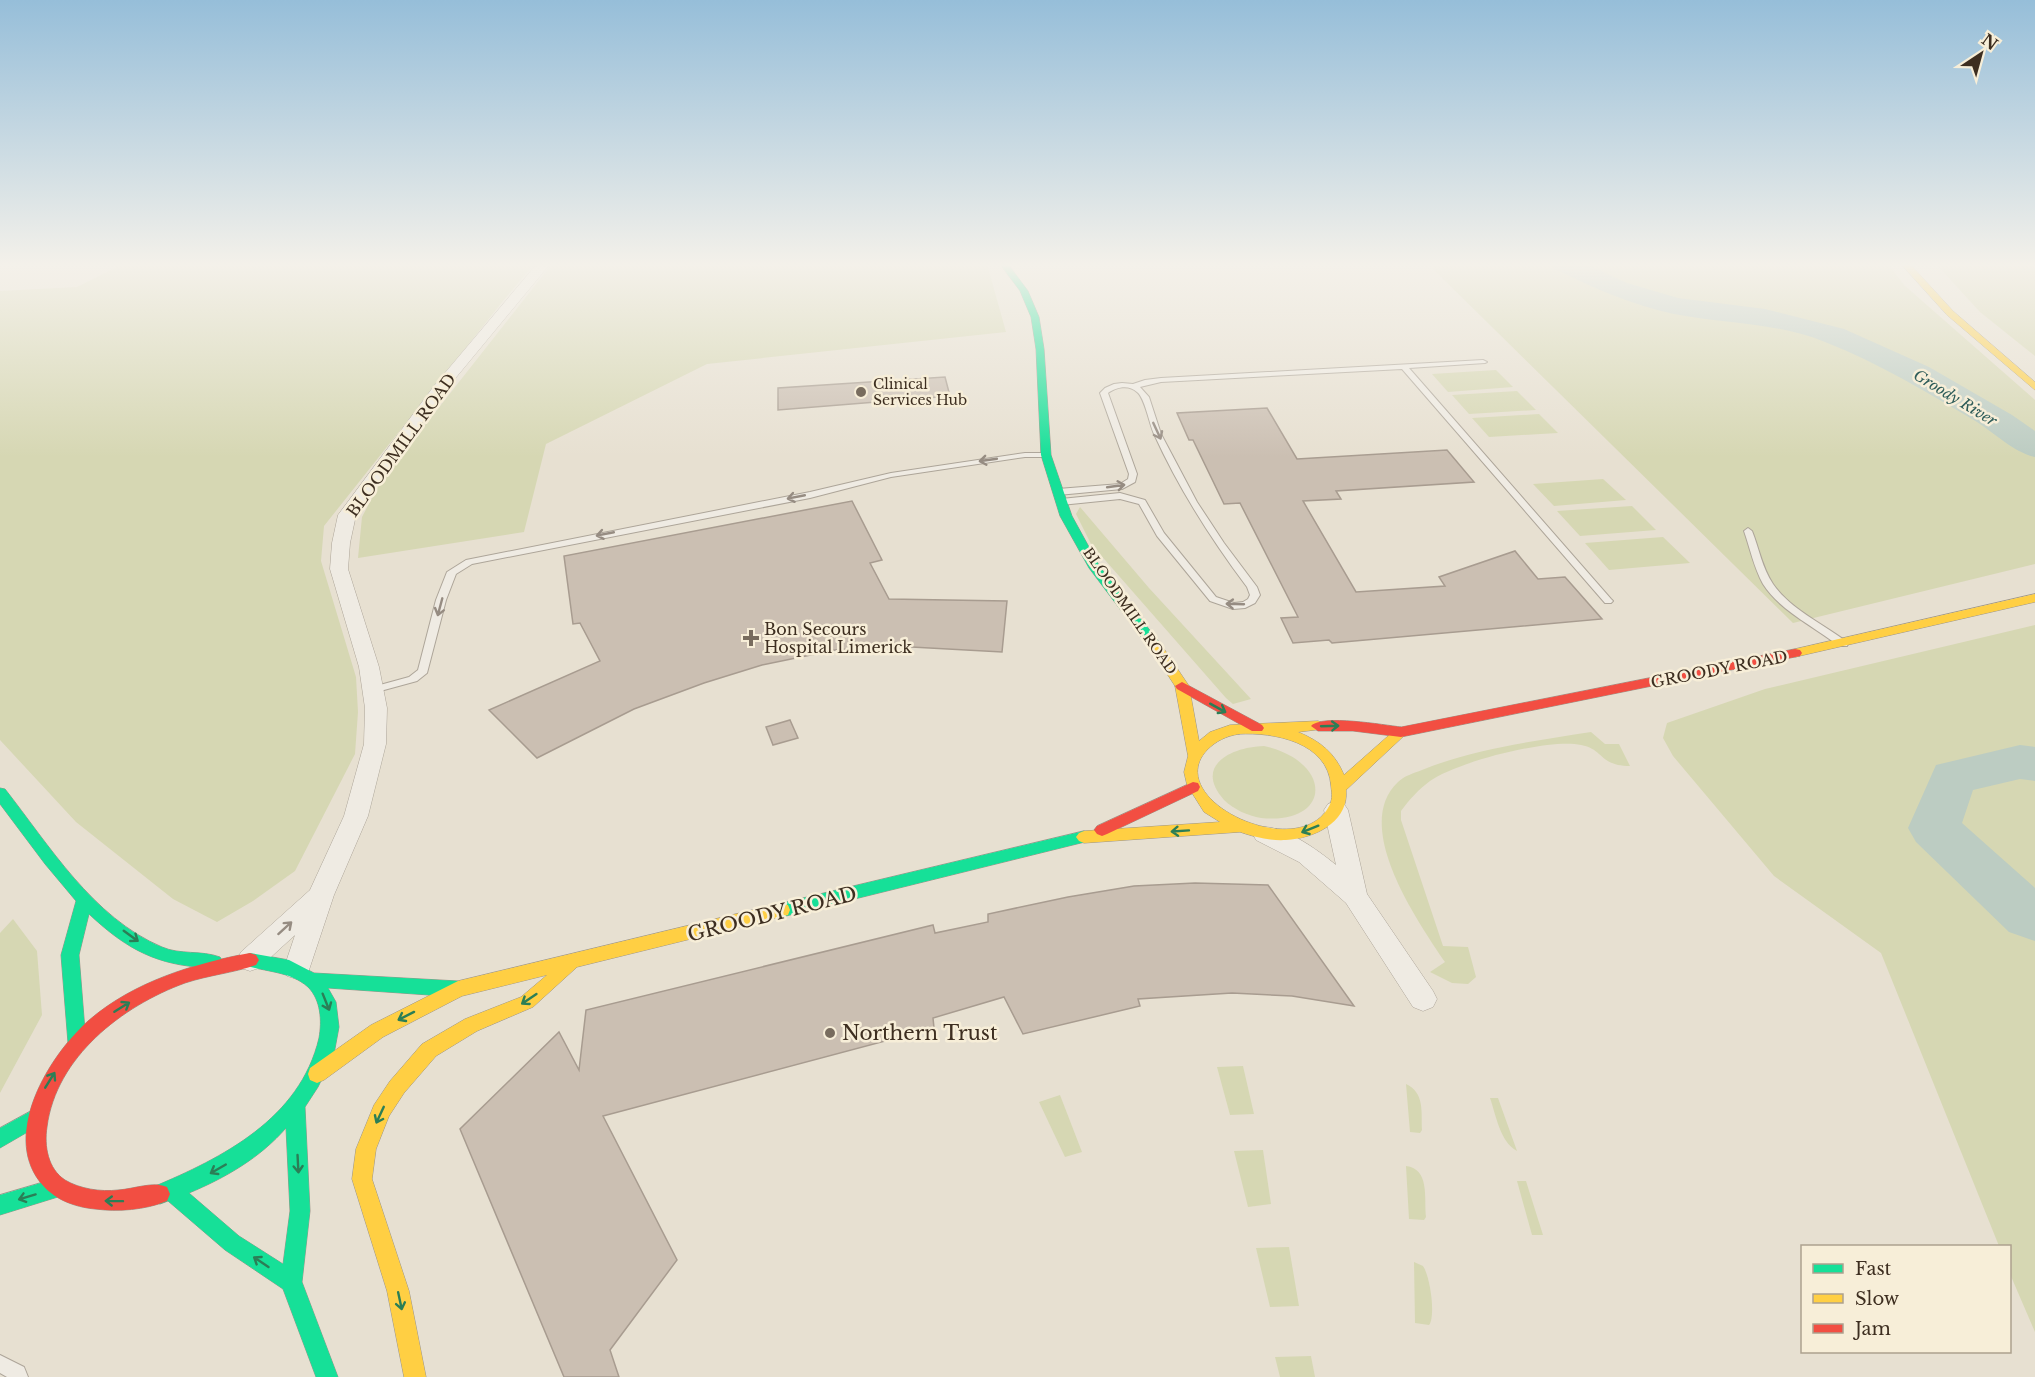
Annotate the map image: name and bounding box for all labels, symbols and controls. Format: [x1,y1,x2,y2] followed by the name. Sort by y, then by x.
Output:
[1951,24,2011,84] north arrow
[1978,29,2002,54] text: N
[1910,365,2001,430] water label: Groody River
[342,369,460,521] street label: BLOODMILL ROAD
[873,375,967,409] place label: Clinical Services Hub
[854,385,868,399] marker: Clinical Services Hub
[1152,422,1164,440] one-way arrow
[978,454,998,465] one-way arrow
[1106,480,1125,491] one-way arrow
[787,492,807,503] one-way arrow
[596,529,615,540] one-way arrow
[1079,544,1181,678] street label: BLOODMILL ROAD
[433,597,445,616] one-way arrow
[1226,599,1246,610] one-way arrow
[764,619,912,657] place label: Bon Secours Hospital Limerick
[742,629,760,647] marker: Bon Secours Hospital Limerick
[1649,646,1789,692] street label: GROODY ROAD
[1209,703,1227,714] one-way arrow
[1319,721,1339,732] one-way arrow
[1301,824,1320,835] one-way arrow
[1170,826,1190,837] one-way arrow
[685,881,859,947] street label: GROODY ROAD
[278,921,293,935] one-way arrow
[122,930,138,942] one-way arrow
[321,992,332,1010] one-way arrow
[521,993,538,1005] one-way arrow
[113,1000,130,1012] one-way arrow
[397,1011,415,1022] one-way arrow
[842,1021,998,1045] place label: Northern Trust
[823,1026,837,1040] marker: Northern Trust
[45,1072,57,1089] one-way arrow
[374,1106,386,1124] one-way arrow
[293,1154,304,1174] one-way arrow
[210,1163,227,1175] one-way arrow
[18,1192,37,1203] one-way arrow
[104,1195,124,1207] one-way arrow
[1801,1245,2011,1353] legend
[253,1256,270,1268] one-way arrow
[1855,1258,1892,1280] text: Fast
[1855,1288,1900,1310] text: Slow
[394,1292,406,1311] one-way arrow
[1853,1318,1891,1340] text: Jam

